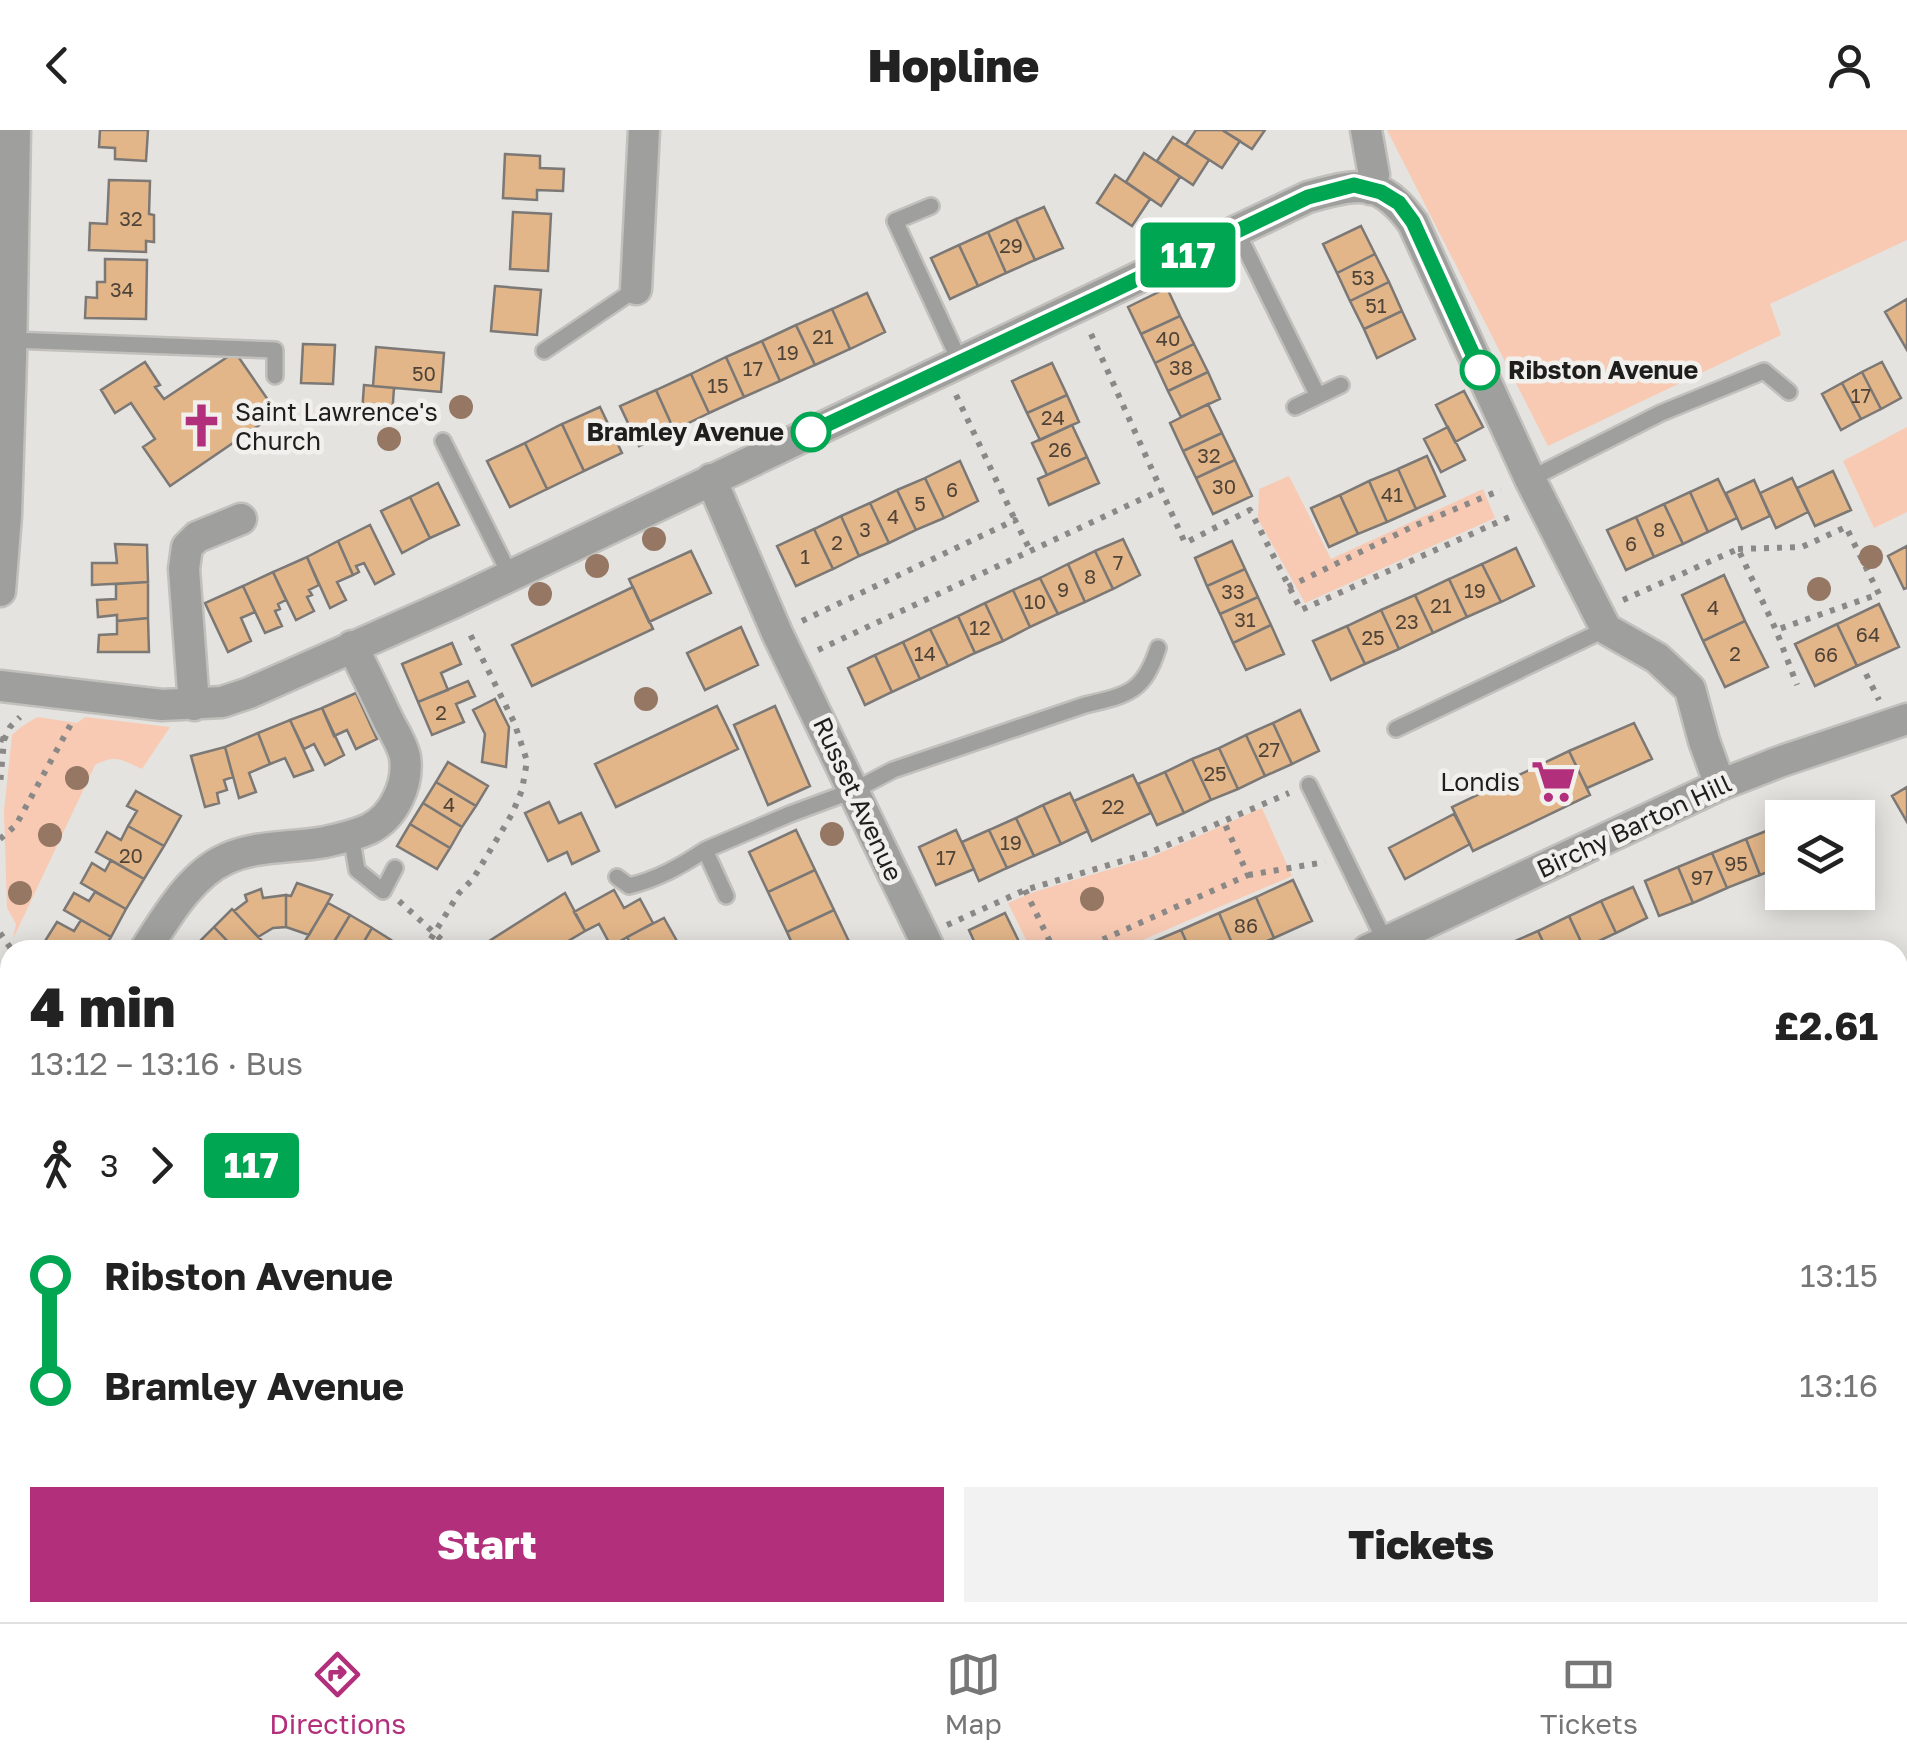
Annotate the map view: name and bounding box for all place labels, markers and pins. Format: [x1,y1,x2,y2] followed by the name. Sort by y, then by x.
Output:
[1461,351,1499,389] marker: Ribston Avenue
[1508,354,1698,385] place label: Ribston Avenue
[235,396,438,456] place label: Saint Lawrence's Church
[178,402,226,450] church icon: Saint Lawrence's Church
[792,413,830,451] marker: Bramley Avenue
[586,416,784,447] place label: Bramley Avenue
[1529,758,1577,806] supermarket icon: Londis
[1440,766,1520,797] place label: Londis

